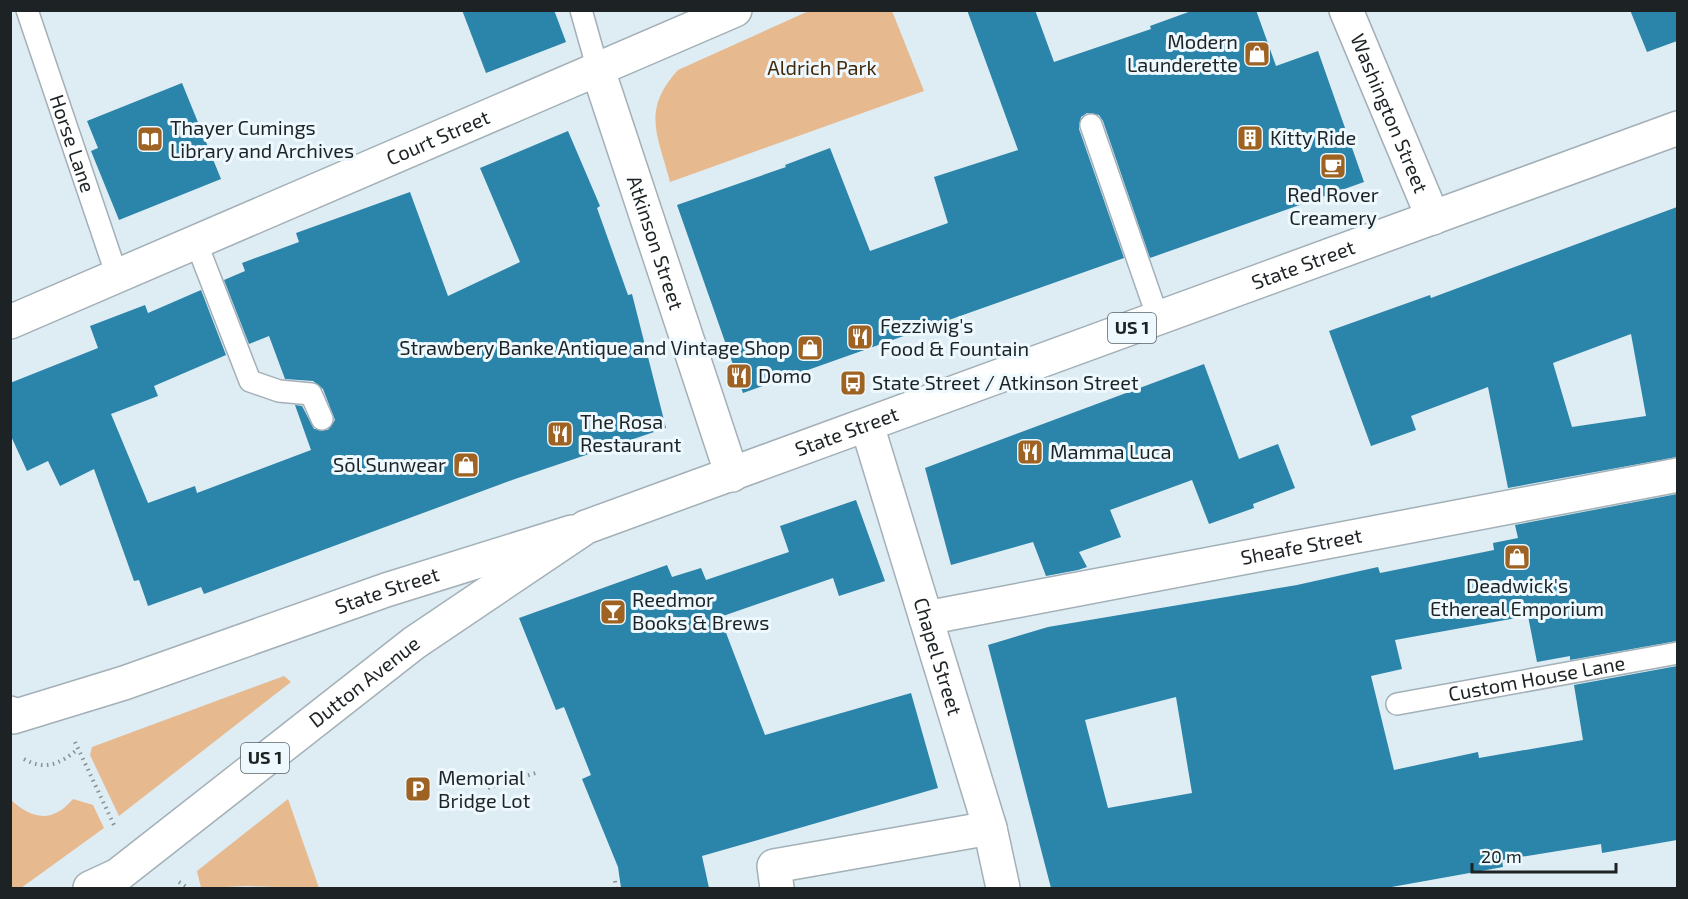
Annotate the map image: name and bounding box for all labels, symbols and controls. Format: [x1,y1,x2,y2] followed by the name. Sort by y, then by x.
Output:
[1127,29,1238,76] place label: Modern Launderette
[1346,30,1434,196] street label: Washington Street
[1242,39,1272,69] shop icon: Modern Launderette
[767,55,877,79] park label: Aldrich Park
[45,91,101,195] street label: Horse Lane
[382,104,493,170] street label: Court Street
[170,115,354,162] place label: Thayer Cumings Library and Archives
[1235,123,1265,153] building icon: Kitty Ride
[135,124,165,154] library icon: Thayer Cumings Library and Archives
[1270,125,1356,149] place label: Kitty Ride
[1318,151,1348,181] cafe icon: Red Rover Creamery
[623,172,690,313] street label: Atkinson Street
[1287,182,1379,229] place label: Red Rover Creamery
[1248,234,1358,294] street label: State Street
[880,313,1029,360] place label: Fezziwig's Food & Fountain
[1108,313,1156,343] road number: US 1
[845,322,875,352] restaurant icon: Fezziwig's Food & Fountain
[795,333,825,363] shop icon: Strawbery Banke Antique and Vintage Shop
[399,335,790,359] place label: Strawbery Banke Antique and Vintage Shop
[724,361,754,391] restaurant icon: Domo
[758,363,812,387] place label: Domo
[838,368,868,398] bus stop icon: State Street / Atkinson Street
[872,370,1139,394] place label: State Street / Atkinson Street
[791,401,902,461] street label: State Street
[580,409,682,456] place label: The Rosa Restaurant
[545,419,575,449] restaurant icon: The Rosa Restaurant
[1015,437,1045,467] restaurant icon: Mamma Luca
[1050,439,1171,463] place label: Mamma Luca
[451,450,481,480] shop icon: Sōl Sunwear
[333,452,446,476] place label: Sōl Sunwear
[1238,522,1364,569] street label: Sheafe Street
[1502,542,1532,572] shop icon: Deadwick's Ethereal Emporium
[332,561,442,618] street label: State Street
[1430,573,1604,620] place label: Deadwick's Ethereal Emporium
[632,587,769,634] place label: Reedmor Books & Brews
[909,594,968,718] street label: Chapel Street
[598,597,628,627] bar icon: Reedmor Books & Brews
[304,630,424,732] street label: Dutton Avenue
[1446,650,1627,705] street label: Custom House Lane
[241,743,289,773] road number: US 1
[438,765,531,812] place label: Memorial Bridge Lot
[403,774,433,804] parking icon: Memorial Bridge Lot
[1472,836,1616,874] scale bar
[1481,845,1522,867] text: 20 m

